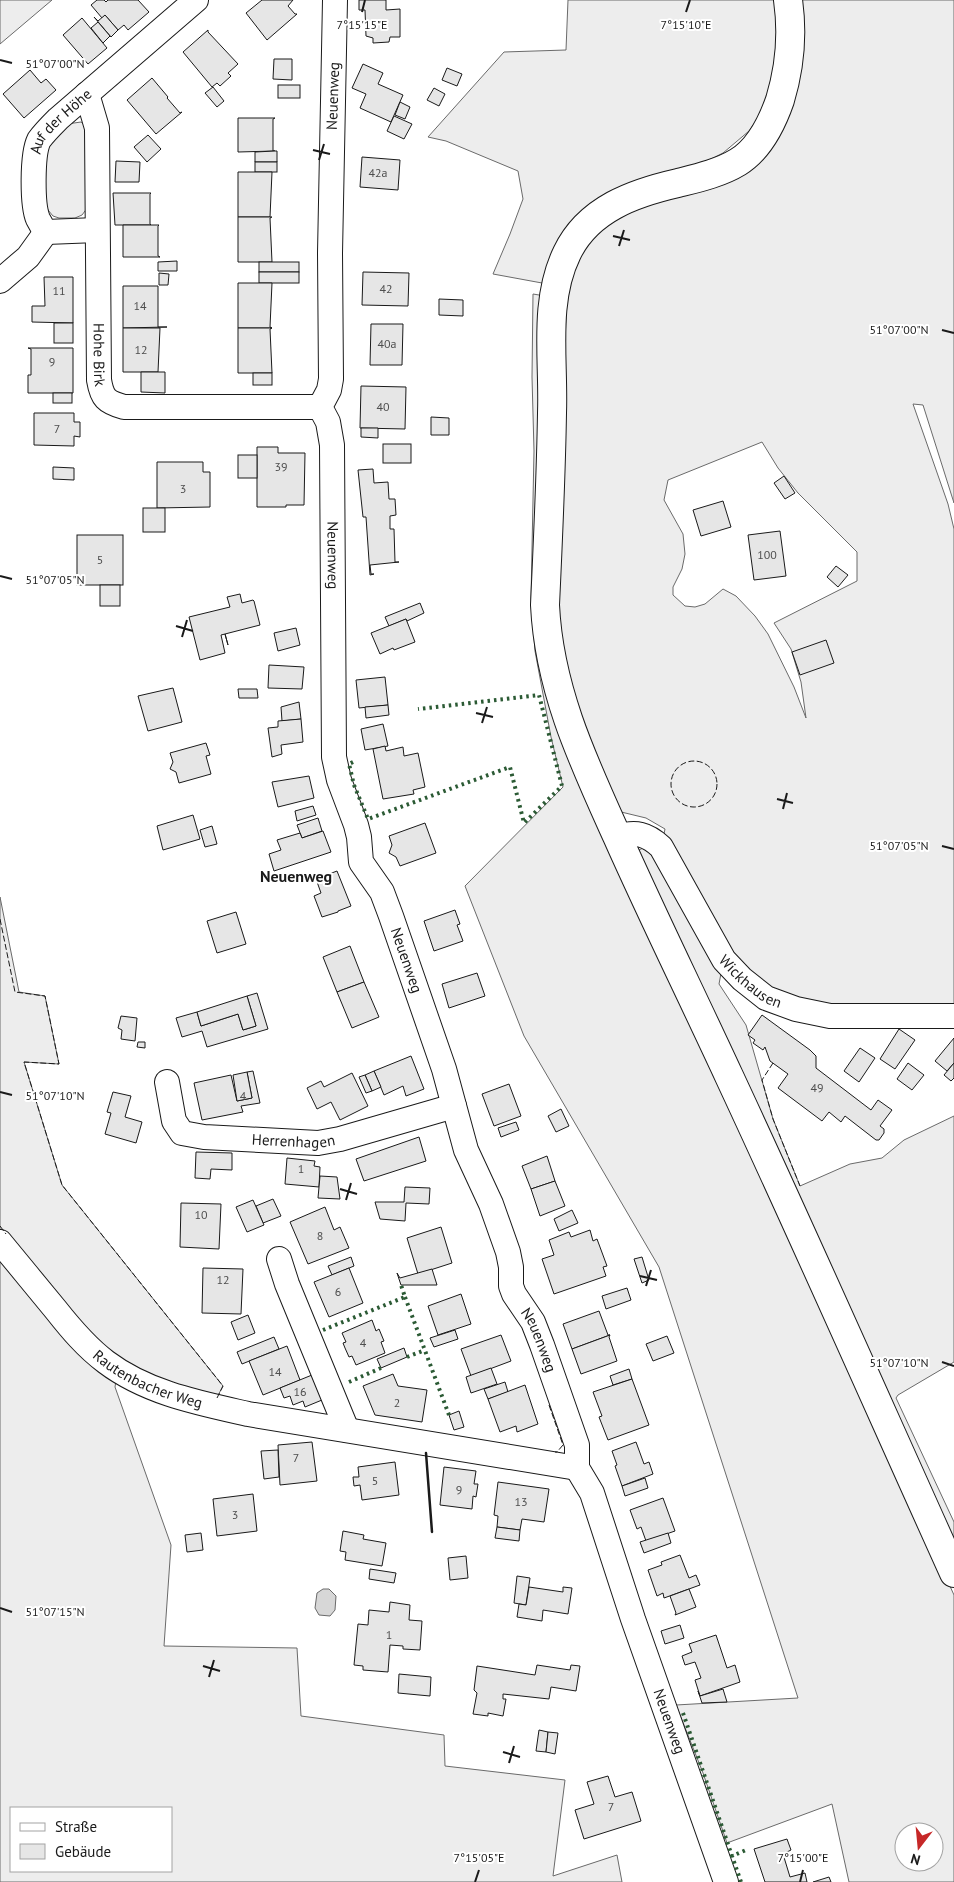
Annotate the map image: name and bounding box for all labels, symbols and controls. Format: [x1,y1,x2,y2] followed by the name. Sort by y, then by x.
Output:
[337,17,387,32] text: 7°15'15"E
[661,17,711,32] text: 7°15'10"E
[25,56,85,71] text: 51°07'00"N
[322,62,343,130] street label: Neuenweg
[25,84,95,156] street label: Auf der Höhe
[368,165,388,180] house number: 42a
[379,281,393,296] house number: 42
[52,283,66,298] house number: 11
[133,298,147,313] house number: 14
[869,322,929,337] text: 51°07'00"N
[90,323,110,389] street label: Hohe Birk
[377,336,397,351] house number: 40a
[134,342,148,357] house number: 12
[49,354,55,369] house number: 9
[376,399,390,414] house number: 40
[54,421,60,436] house number: 7
[274,459,288,474] house number: 39
[180,481,186,496] house number: 3
[323,521,343,589] street label: Neuenweg
[757,547,777,562] house number: 100
[97,552,103,567] house number: 5
[25,572,85,587] text: 51°07'05"N
[869,838,929,853] text: 51°07'05"N
[260,866,332,886] district label: Neuenweg
[387,925,427,995] street label: Neuenweg
[715,951,784,1012] street label: Wickhausen
[810,1080,824,1095] house number: 49
[25,1088,85,1103] text: 51°07'10"N
[240,1088,247,1103] house number: 4
[251,1130,336,1152] street label: Herrenhagen
[298,1161,304,1176] house number: 1
[194,1207,208,1222] house number: 10
[317,1228,323,1243] house number: 8
[216,1272,230,1287] house number: 12
[335,1284,341,1299] house number: 6
[517,1304,561,1375] street label: Neuenweg
[360,1335,367,1350] house number: 4
[89,1345,205,1412] street label: Rautenbacher Weg
[869,1355,929,1370] text: 51°07'10"N
[268,1364,282,1379] house number: 14
[293,1384,307,1399] house number: 16
[394,1395,400,1410] house number: 2
[293,1450,299,1465] house number: 7
[372,1473,378,1488] house number: 5
[456,1482,462,1497] house number: 9
[514,1494,528,1509] house number: 13
[232,1507,238,1522] house number: 3
[25,1604,85,1619] text: 51°07'15"N
[386,1627,392,1642] house number: 1
[649,1686,690,1756] street label: Neuenweg
[608,1799,614,1814] house number: 7
[10,1807,172,1872] legend
[55,1817,97,1836] text: Straße
[894,1822,944,1872] north arrow
[55,1842,111,1861] text: Gebäude
[454,1850,504,1865] text: 7°15'05"E
[778,1850,828,1865] text: 7°15'00"E
[909,1850,922,1869] text: N

